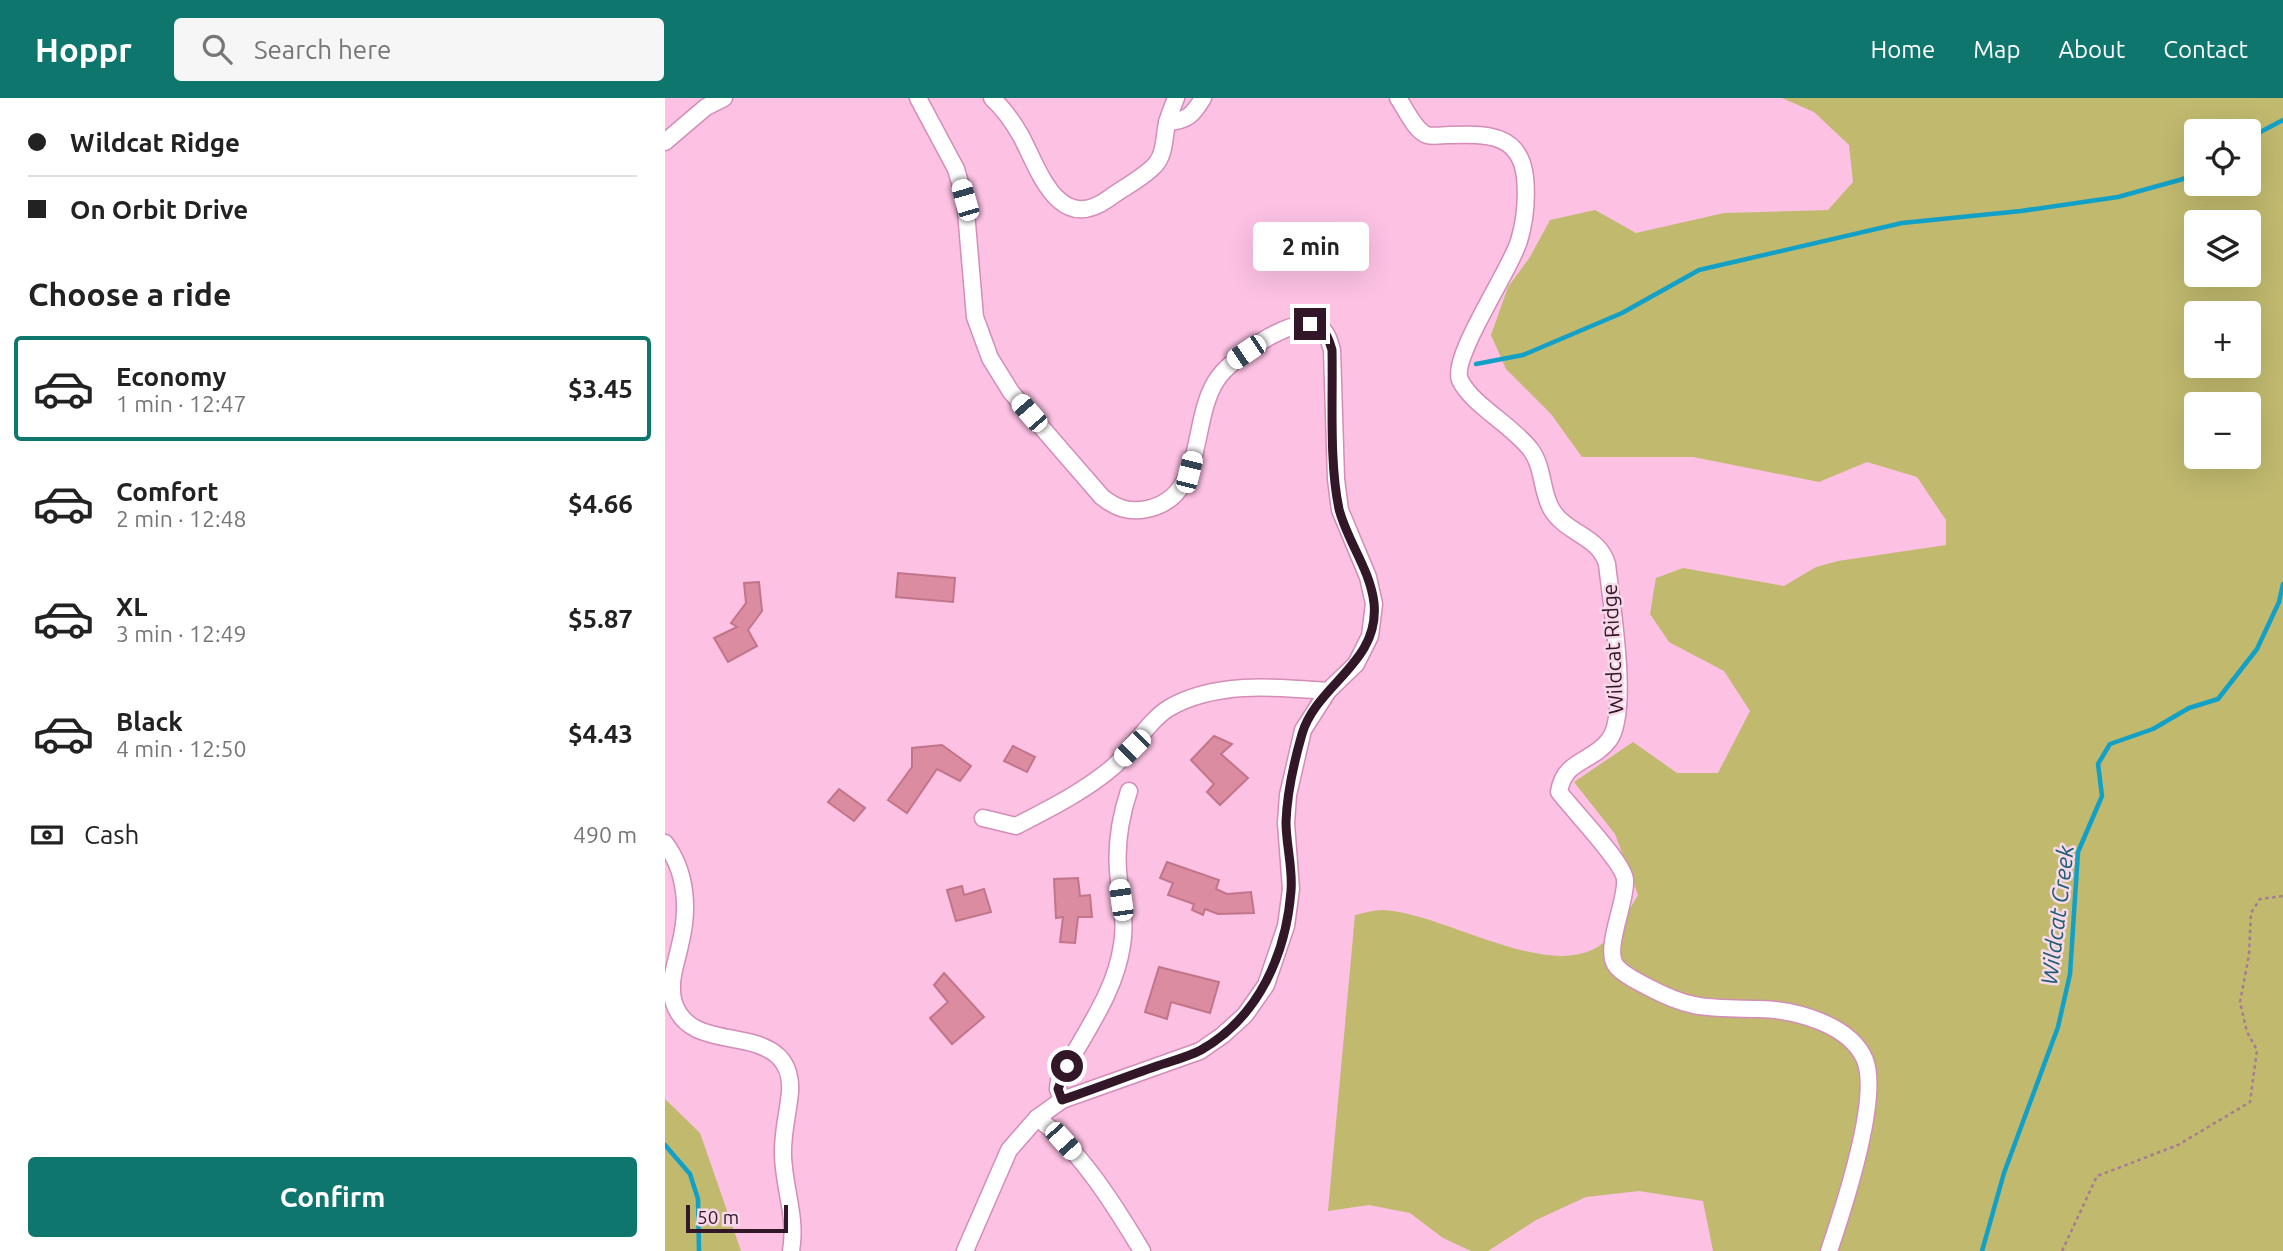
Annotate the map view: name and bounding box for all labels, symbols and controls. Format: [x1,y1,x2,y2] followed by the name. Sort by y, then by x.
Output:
[174,18,664,81] search box
[198,30,236,68] icon: search
[35,31,132,68] text: Hoppr
[254,35,391,64] text: Search here
[1870,36,1935,63] text: Home
[1973,36,2020,63] text: Map
[2058,36,2125,63] text: About
[2163,36,2248,63] text: Contact
[2184,119,2261,469] map controls
[2184,119,2261,196] button: locate
[70,128,240,157] text: Wildcat Ridge
[950,177,981,223] car
[70,195,248,224] text: On Orbit Drive
[2184,210,2261,287] button: layers
[1252,222,1368,272] callout: 2 min
[1282,234,1340,259] text: 2 min
[28,276,231,312] text: Choose a ride
[2184,301,2261,378] button: +
[1294,308,1326,340] route end
[1223,332,1270,372] car
[32,357,95,420] icon: car
[116,362,226,391] text: Economy
[568,374,633,403] text: $3.45
[1008,390,1051,436] car
[116,391,247,416] text: 1 min · 12:47
[2184,392,2261,469] button: −
[1174,449,1205,495] car
[32,472,95,535] icon: car
[116,477,219,506] text: Comfort
[568,489,633,518] text: $4.66
[116,506,247,531] text: 2 min · 12:48
[1597,583,1627,715] street label: Wildcat Ridge
[32,587,95,650] icon: car
[116,592,147,621] text: XL
[568,604,633,633] text: $5.87
[116,621,247,646] text: 3 min · 12:49
[32,702,95,765] icon: car
[116,707,183,736] text: Black
[568,719,633,748] text: $4.43
[1110,726,1155,770] car
[116,736,247,761] text: 4 min · 12:50
[28,816,66,854] icon: cash
[84,820,139,849] text: Cash
[573,822,637,847] text: 490 m
[2036,844,2078,986] water label: Wildcat Creek
[1108,878,1135,922] car
[1051,1050,1083,1082] route start
[1042,1118,1085,1164] car
[28,1157,637,1237] button: Confirm
[686,1202,787,1234] scale bar
[697,1206,739,1228] text: 50 m

